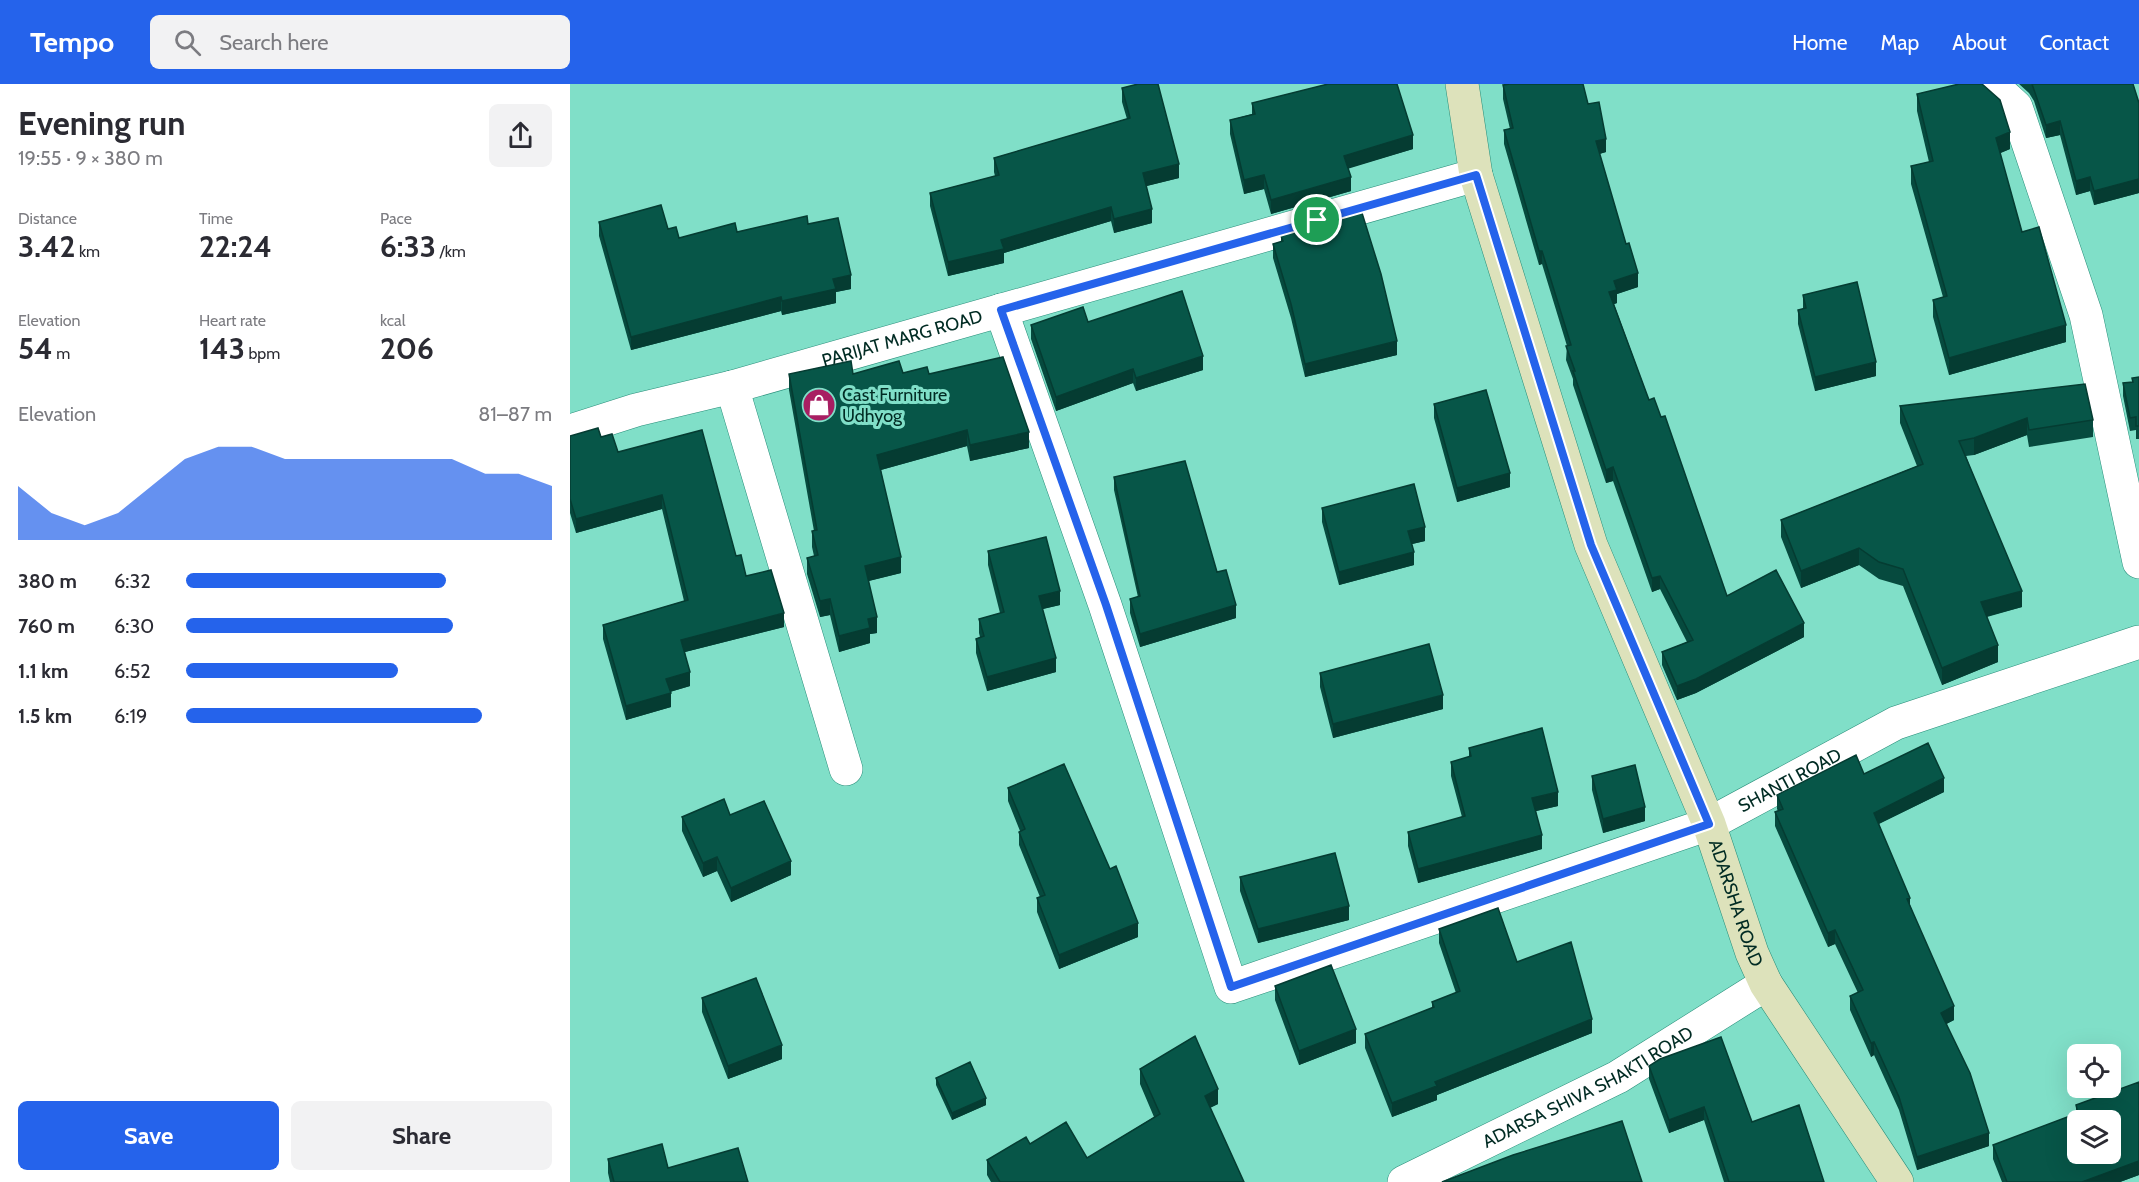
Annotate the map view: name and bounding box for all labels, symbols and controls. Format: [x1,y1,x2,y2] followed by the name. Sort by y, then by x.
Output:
[150,15,570,69] search box
[30,25,114,59] text: Tempo
[171,26,204,59] icon: search
[219,29,329,56] text: Search here
[1792,30,1848,55] text: Home
[1881,30,1919,55] text: Map
[1952,30,2006,55] text: About
[2039,30,2109,55] text: Contact
[18,103,185,143] text: Evening run
[489,104,552,167] button: share
[18,146,163,170] text: 19:55 · 9 × 380 m
[1291,194,1342,245] pin
[1300,203,1333,236] icon: arrive
[18,209,77,228] text: Distance
[199,209,233,228] text: Time
[380,209,412,228] text: Pace
[18,228,75,265] text: 3.42
[199,228,272,265] text: 22:24
[380,228,436,265] text: 6:33
[75,242,100,261] text: km
[436,242,466,261] text: /km
[819,305,985,372] street label: PARIJAT MARG ROAD
[18,311,81,330] text: Elevation
[199,311,266,330] text: Heart rate
[380,311,406,330] text: kcal
[18,330,53,367] text: 54
[199,330,245,367] text: 143
[380,330,434,367] text: 206
[53,344,70,363] text: m
[245,344,280,363] text: bpm
[842,384,947,427] place label: Cast Furniture Udhyog
[801,387,837,423] shop icon: Cast Furniture Udhyog
[18,402,96,426] text: Elevation
[478,402,552,426] text: 81–87 m
[18,569,77,593] text: 380 m
[114,569,151,593] text: 6:32
[18,614,75,638] text: 760 m
[114,614,154,638] text: 6:30
[18,659,68,683] text: 1.1 km
[114,659,151,683] text: 6:52
[18,704,72,728] text: 1.5 km
[114,704,147,728] text: 6:19
[1735,744,1845,817] street label: SHANTI ROAD
[1704,837,1768,970] street label: ADARSHA ROAD
[1479,1022,1697,1153] street label: ADARSA SHIVA SHAKTI ROAD
[2067,1044,2121,1164] map controls
[2067,1044,2121,1098] button: locate
[18,1101,279,1170] button: Save
[291,1101,552,1170] button: Share
[2067,1110,2121,1164] button: layers

